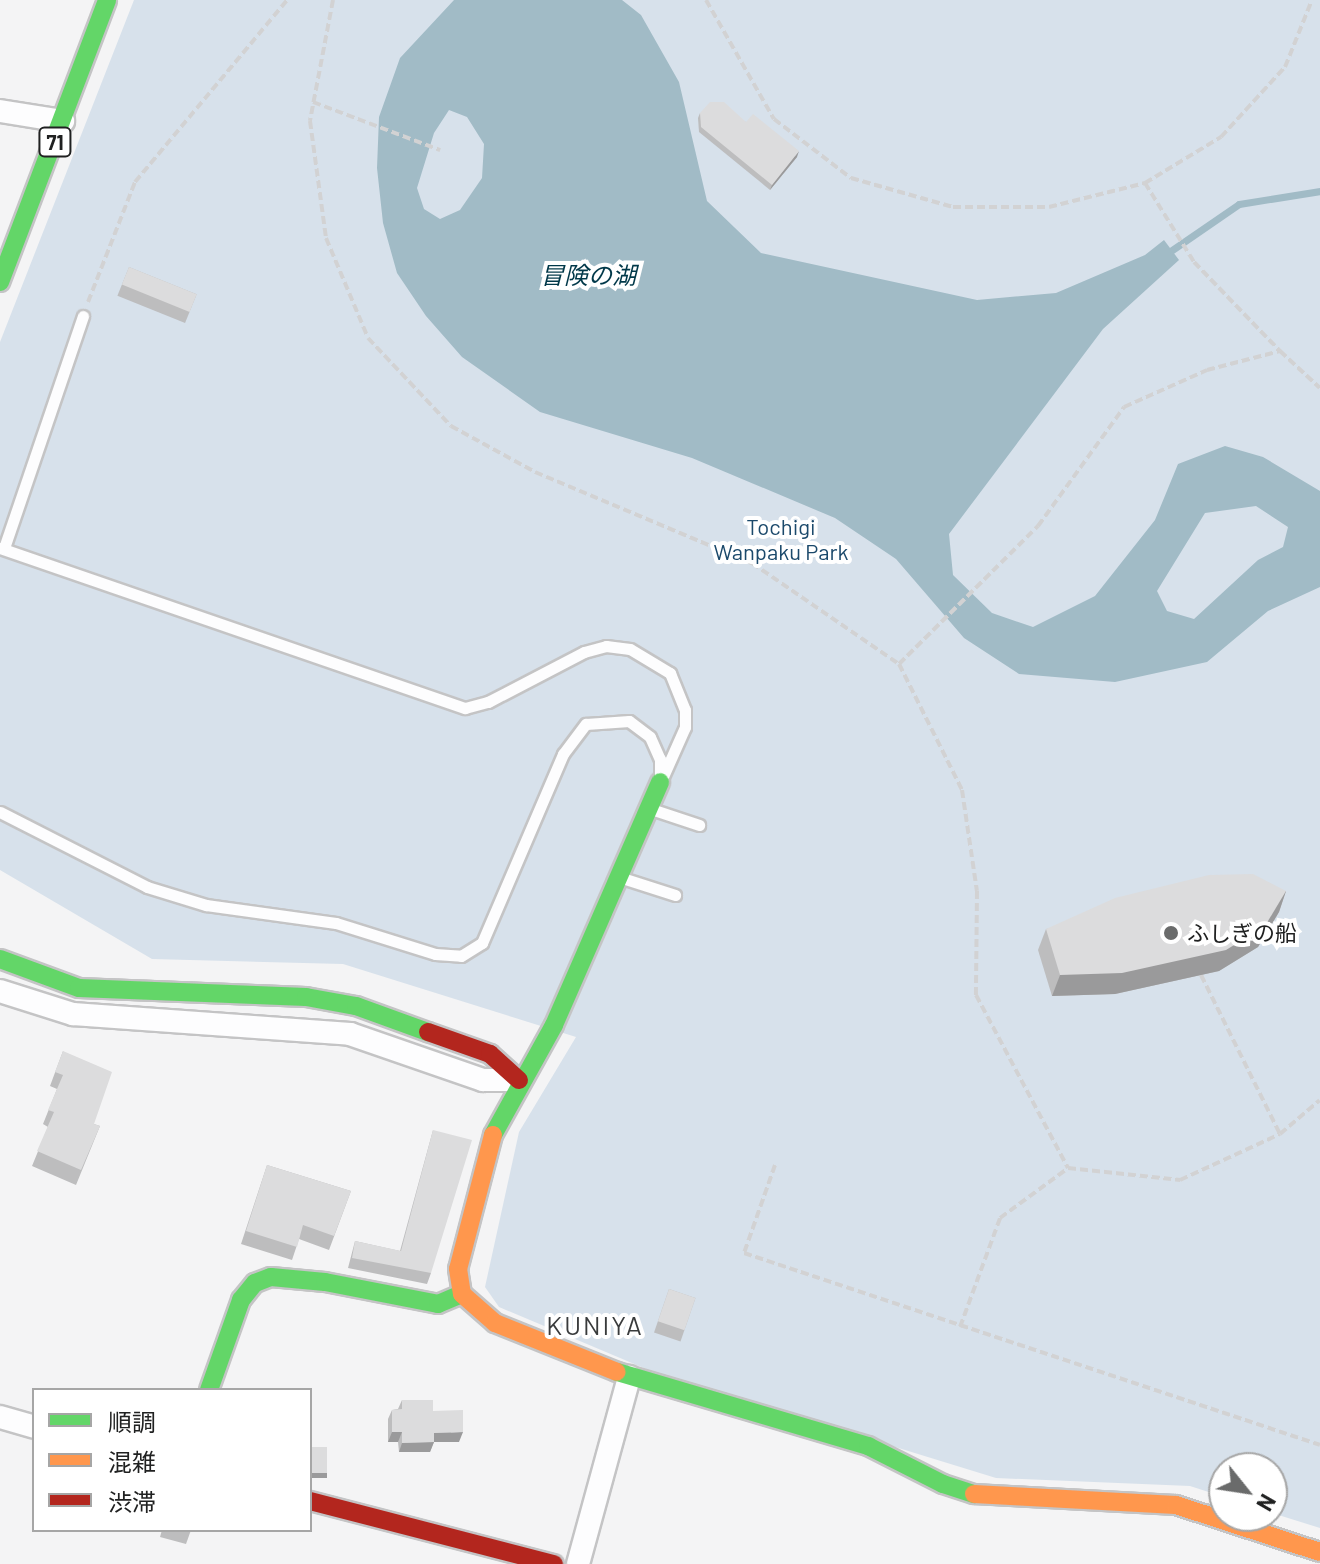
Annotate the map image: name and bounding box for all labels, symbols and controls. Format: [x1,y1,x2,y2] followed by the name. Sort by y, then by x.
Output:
[37,126,73,158] road number: 71
[540,261,636,289] water label: 冒険の湖
[713,513,849,564] park label: Tochigi Wanpaku Park
[1187,920,1297,946] place label: ふしぎの船
[1162,924,1180,942] marker: ふしぎの船
[546,1309,644,1341] district label: KUNIYA
[32,1388,312,1532] legend
[108,1407,156,1436] text: 順調
[108,1447,156,1476] text: 混雑
[1208,1452,1288,1532] north arrow
[108,1487,156,1516] text: 渋滞
[1252,1490,1282,1516] text: N

